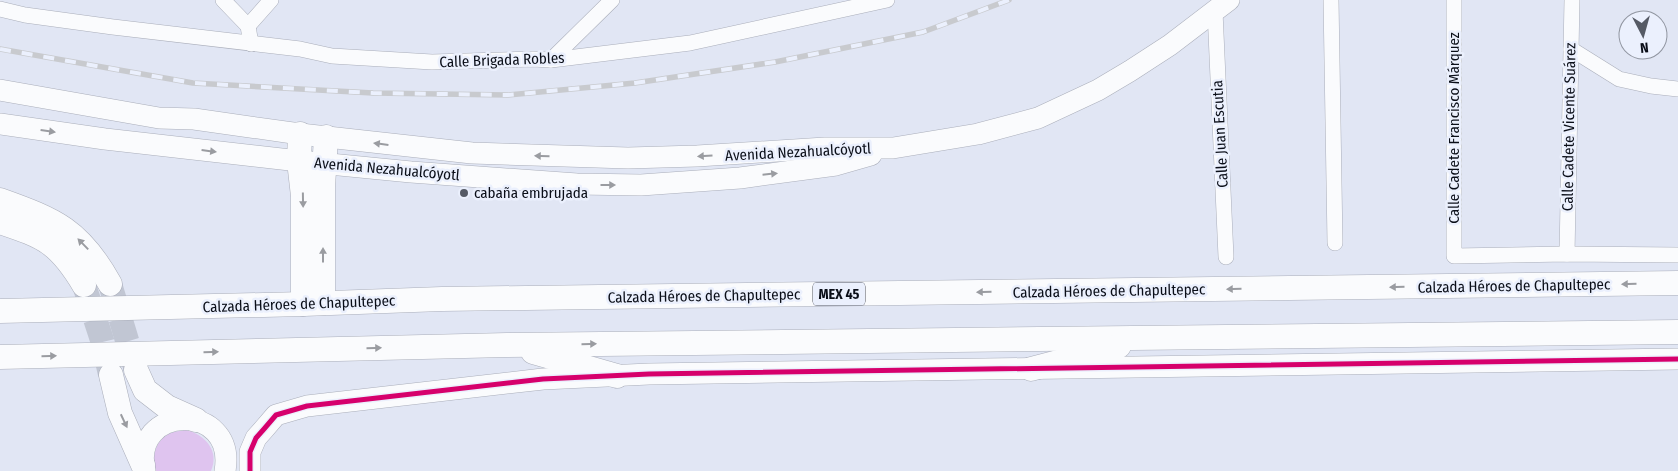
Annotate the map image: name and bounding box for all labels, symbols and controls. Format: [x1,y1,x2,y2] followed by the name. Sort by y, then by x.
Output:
[1618,10,1668,60] north arrow
[1445,32,1463,224] street label: Calle Cadete Francisco Márquez
[1639,39,1649,56] text: N
[1559,43,1579,211] street label: Calle Cadete Vicente Suárez
[439,49,565,71] street label: Calle Brigada Robles
[1208,80,1232,188] street label: Calle Juan Escutia
[41,127,57,135] one-way arrow
[372,139,388,147] one-way arrow
[725,139,871,165] street label: Avenida Nezahualcóyotl
[202,147,218,155] one-way arrow
[534,152,550,160] one-way arrow
[697,152,713,160] one-way arrow
[313,154,461,184] street label: Avenida Nezahualcóyotl
[762,170,778,178] one-way arrow
[600,181,616,189] one-way arrow
[474,184,588,202] place label: cabaña embrujada
[458,187,470,199] marker: cabaña embrujada
[299,193,307,209] one-way arrow
[77,239,89,251] one-way arrow
[319,246,327,262] one-way arrow
[1417,275,1611,297] street label: Calzada Héroes de Chapultepec
[1012,280,1206,302] street label: Calzada Héroes de Chapultepec
[1621,280,1637,288] one-way arrow
[813,282,865,306] road number: MEX 45
[1389,283,1405,291] one-way arrow
[607,285,801,307] street label: Calzada Héroes de Chapultepec
[1226,285,1242,293] one-way arrow
[976,288,992,296] one-way arrow
[202,292,396,316] street label: Calzada Héroes de Chapultepec
[581,340,597,348] one-way arrow
[366,344,382,352] one-way arrow
[203,348,219,356] one-way arrow
[41,352,57,360] one-way arrow
[120,414,128,428] one-way arrow

